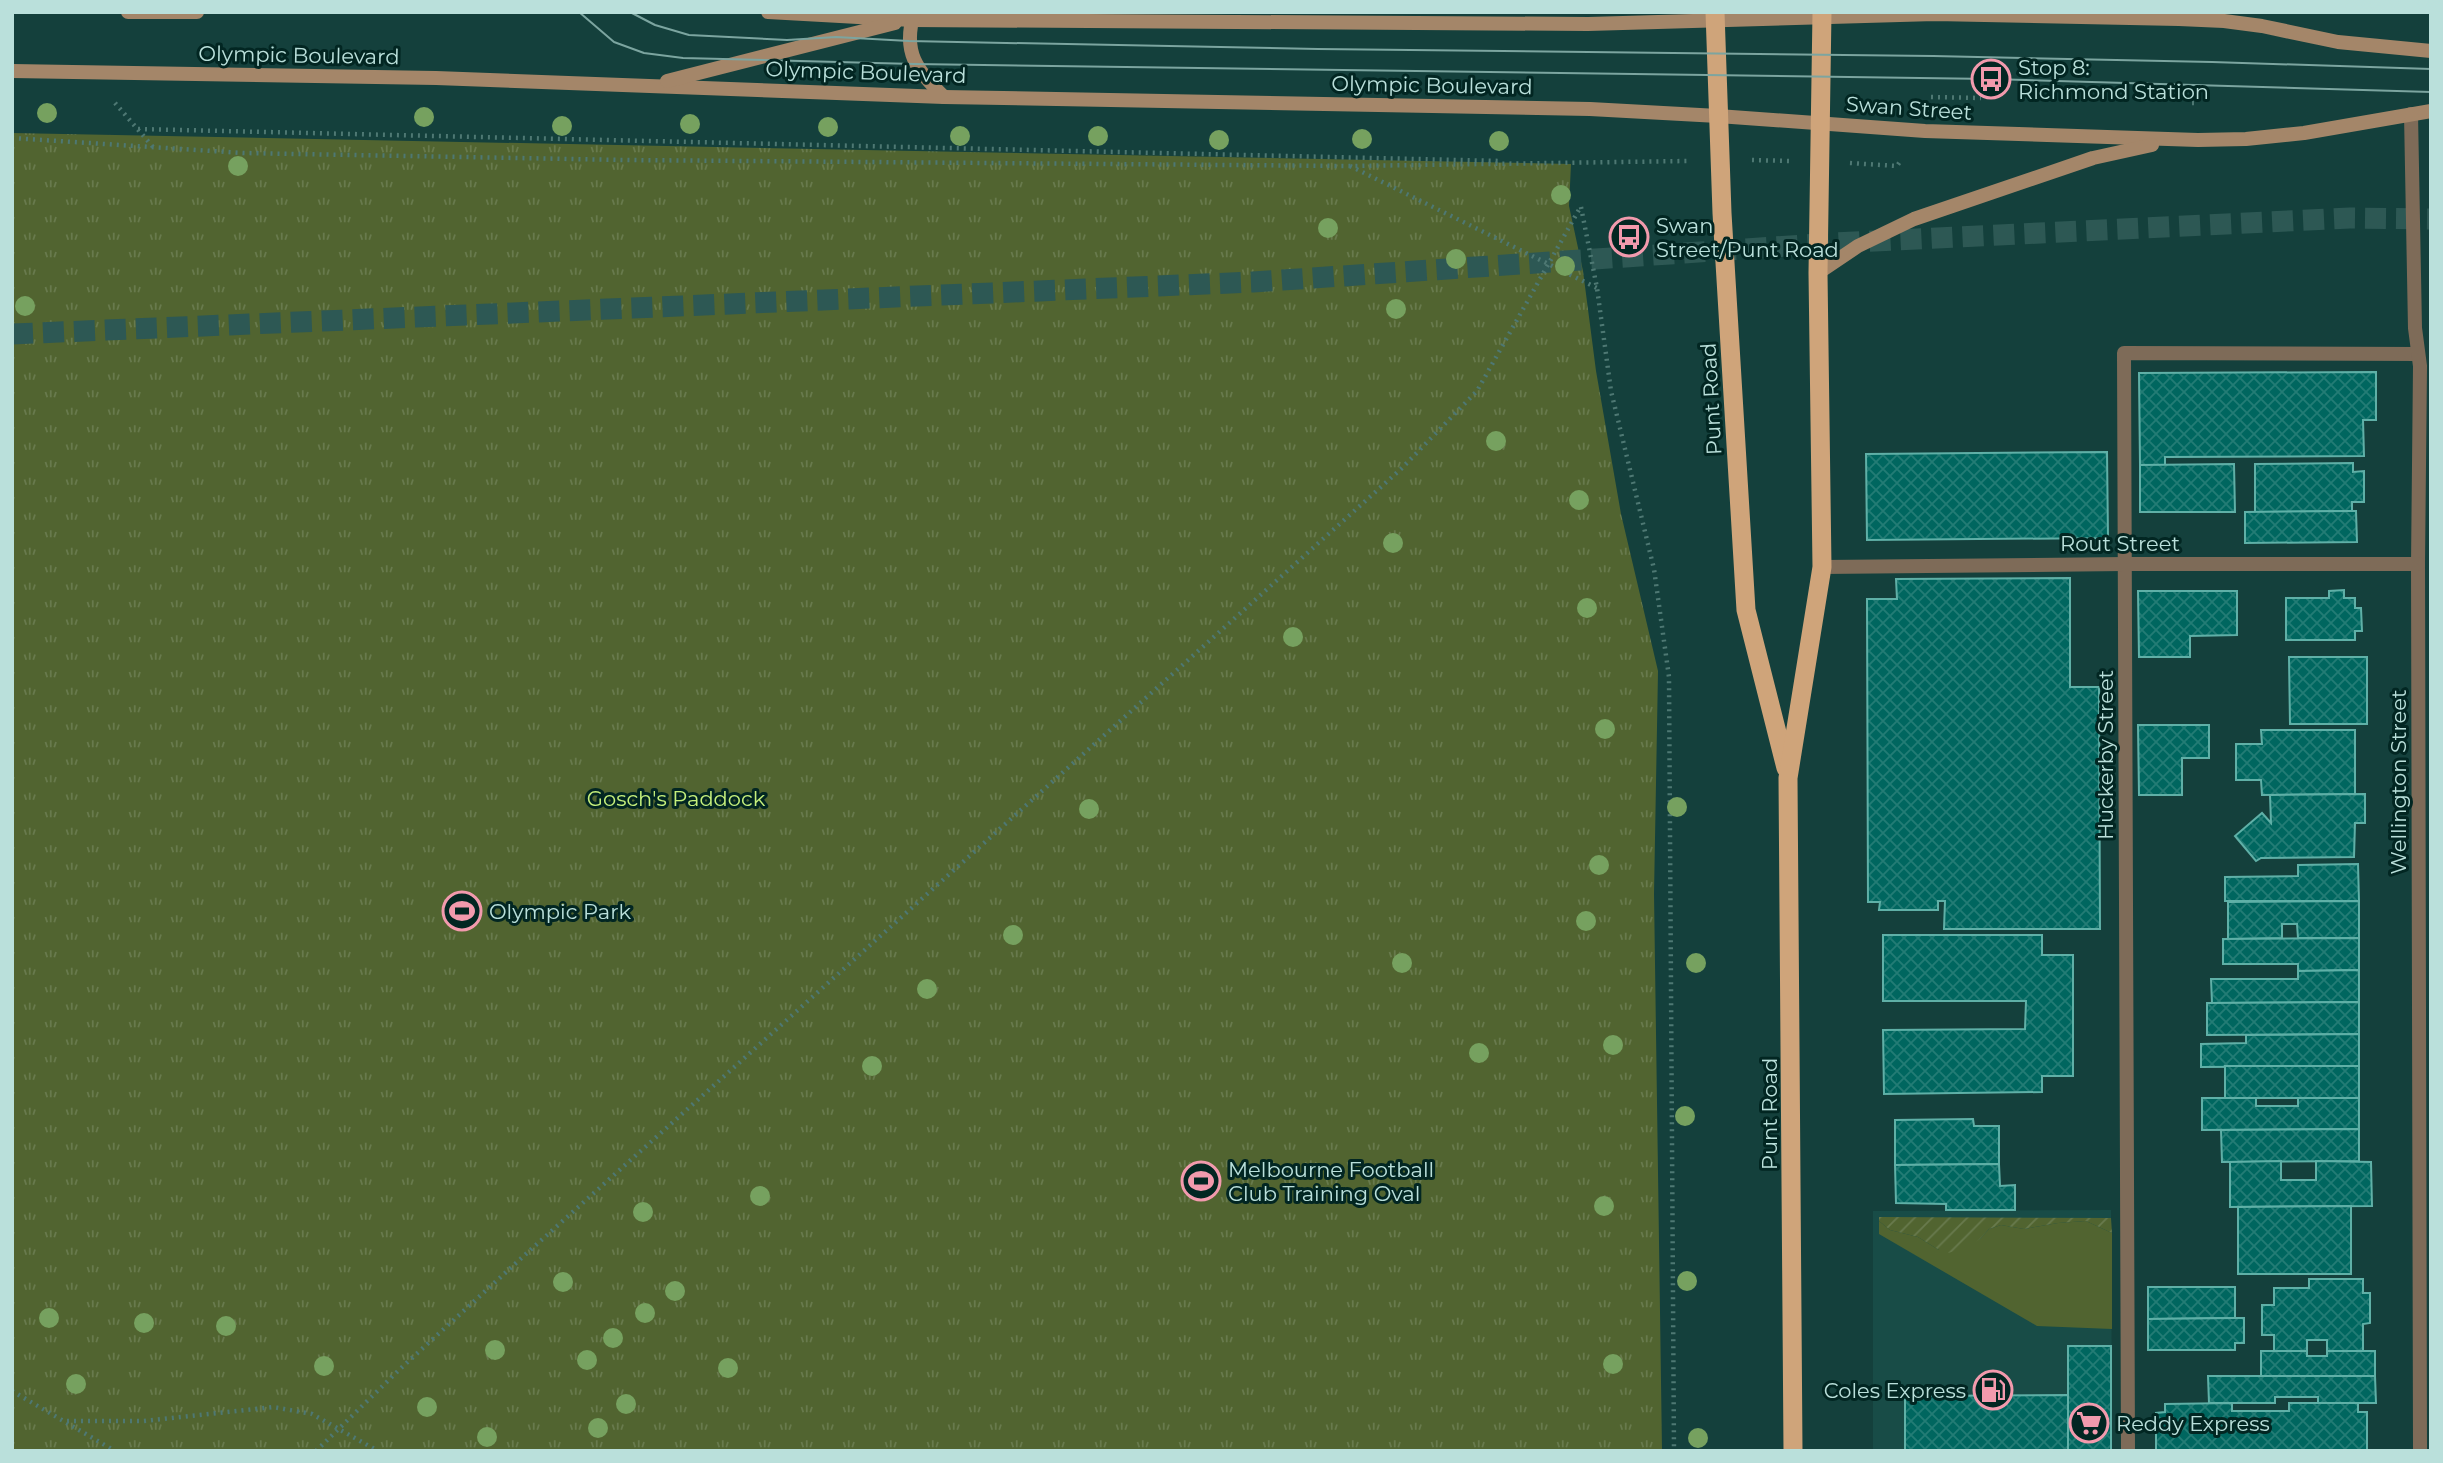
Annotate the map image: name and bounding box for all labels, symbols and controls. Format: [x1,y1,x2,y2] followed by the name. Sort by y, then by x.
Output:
[198,41,400,69] street label: Olympic Boulevard
[2018,55,2209,104] place label: Stop 8: Richmond Station
[765,56,967,88] street label: Olympic Boulevard
[1970,58,2012,100] bus stop icon: Stop 8: Richmond Station
[1331,71,1533,99] street label: Olympic Boulevard
[1845,91,1973,125] street label: Swan Street
[1656,213,1839,262] place label: Swan Street/Punt Road
[1608,216,1650,258] bus stop icon: Swan Street/Punt Road
[1696,342,1726,456] street label: Punt Road
[2060,531,2180,556] street label: Rout Street
[2093,670,2118,840] street label: Huckerby Street
[2386,690,2411,874] street label: Wellington Street
[587,786,766,811] park label: Gosch's Paddock
[441,890,483,932] sports icon: Olympic Park
[489,899,631,924] place label: Olympic Park
[1757,1058,1782,1170] street label: Punt Road
[1228,1157,1434,1206] place label: Melbourne Football Club Training Oval
[1180,1160,1222,1202] sports icon: Melbourne Football Club Training Oval
[1972,1369,2014,1411] fuel station icon: Coles Express
[1824,1378,1966,1403] place label: Coles Express
[2068,1402,2110,1444] supermarket icon: Reddy Express
[2116,1411,2270,1436] place label: Reddy Express

